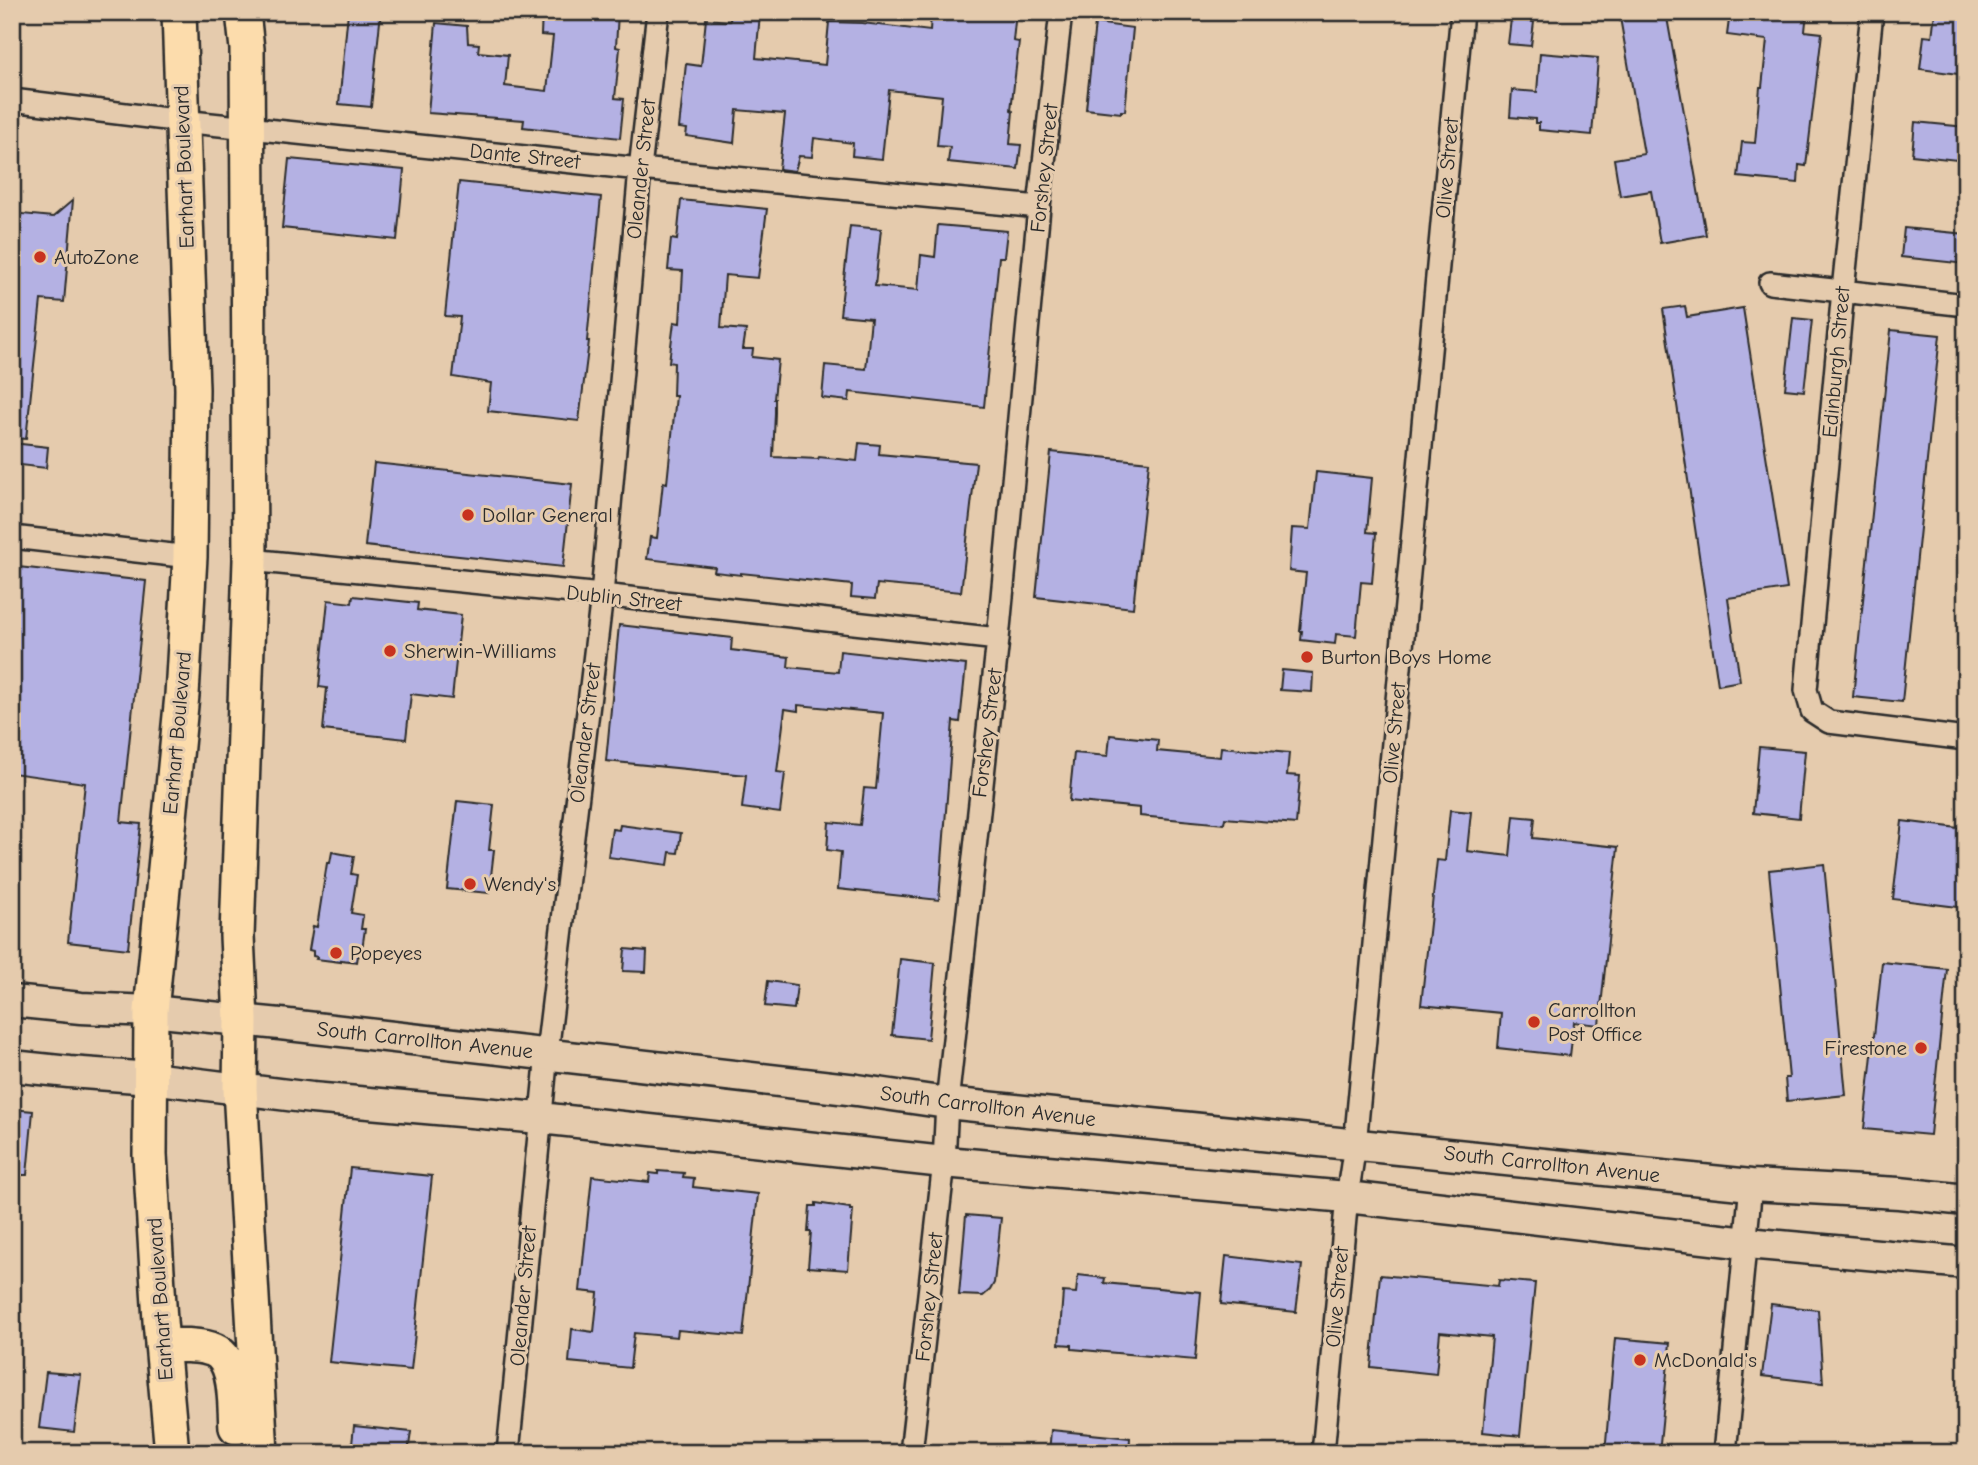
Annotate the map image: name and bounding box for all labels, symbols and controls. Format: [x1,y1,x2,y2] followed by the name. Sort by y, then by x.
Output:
[169,85,199,249] street label: Earhart Boulevard
[622,97,660,240] street label: Oleander Street
[1025,101,1063,234] street label: Forshey Street
[1431,115,1463,220] street label: Olive Street
[468,138,583,174] street label: Dante Street
[54,245,139,269] place label: AutoZone
[32,249,48,265] marker: AutoZone
[1817,284,1855,439] street label: Edinburgh Street
[482,503,613,527] place label: Dollar General
[460,507,476,523] marker: Dollar General
[565,580,684,616] street label: Dublin Street
[404,639,556,663] place label: Sherwin-Williams
[382,643,398,659] marker: Sherwin-Williams
[1321,645,1492,669] place label: Burton Boys Home
[1299,649,1315,665] marker: Burton Boys Home
[158,651,196,815] street label: Earhart Boulevard
[565,661,606,804] street label: Oleander Street
[967,666,1007,799] street label: Forshey Street
[1378,680,1410,785] street label: Olive Street
[484,872,556,896] place label: Wendy's
[462,876,478,892] marker: Wendy's
[350,941,422,965] place label: Popeyes
[328,945,344,961] marker: Popeyes
[1548,998,1642,1046] place label: Carrollton Post Office
[1526,1014,1542,1030] marker: Carrollton Post Office
[316,1017,534,1063] street label: South Carrollton Avenue
[1824,1036,1907,1060] place label: Firestone
[1913,1040,1929,1056] marker: Firestone
[879,1081,1097,1131] street label: South Carrollton Avenue
[1443,1141,1661,1187] street label: South Carrollton Avenue
[142,1217,178,1381] street label: Earhart Boulevard
[505,1224,541,1367] street label: Oleander Street
[910,1230,948,1363] street label: Forshey Street
[1321,1244,1353,1349] street label: Olive Street
[1654,1348,1757,1372] place label: McDonald's
[1632,1352,1648,1368] marker: McDonald's

